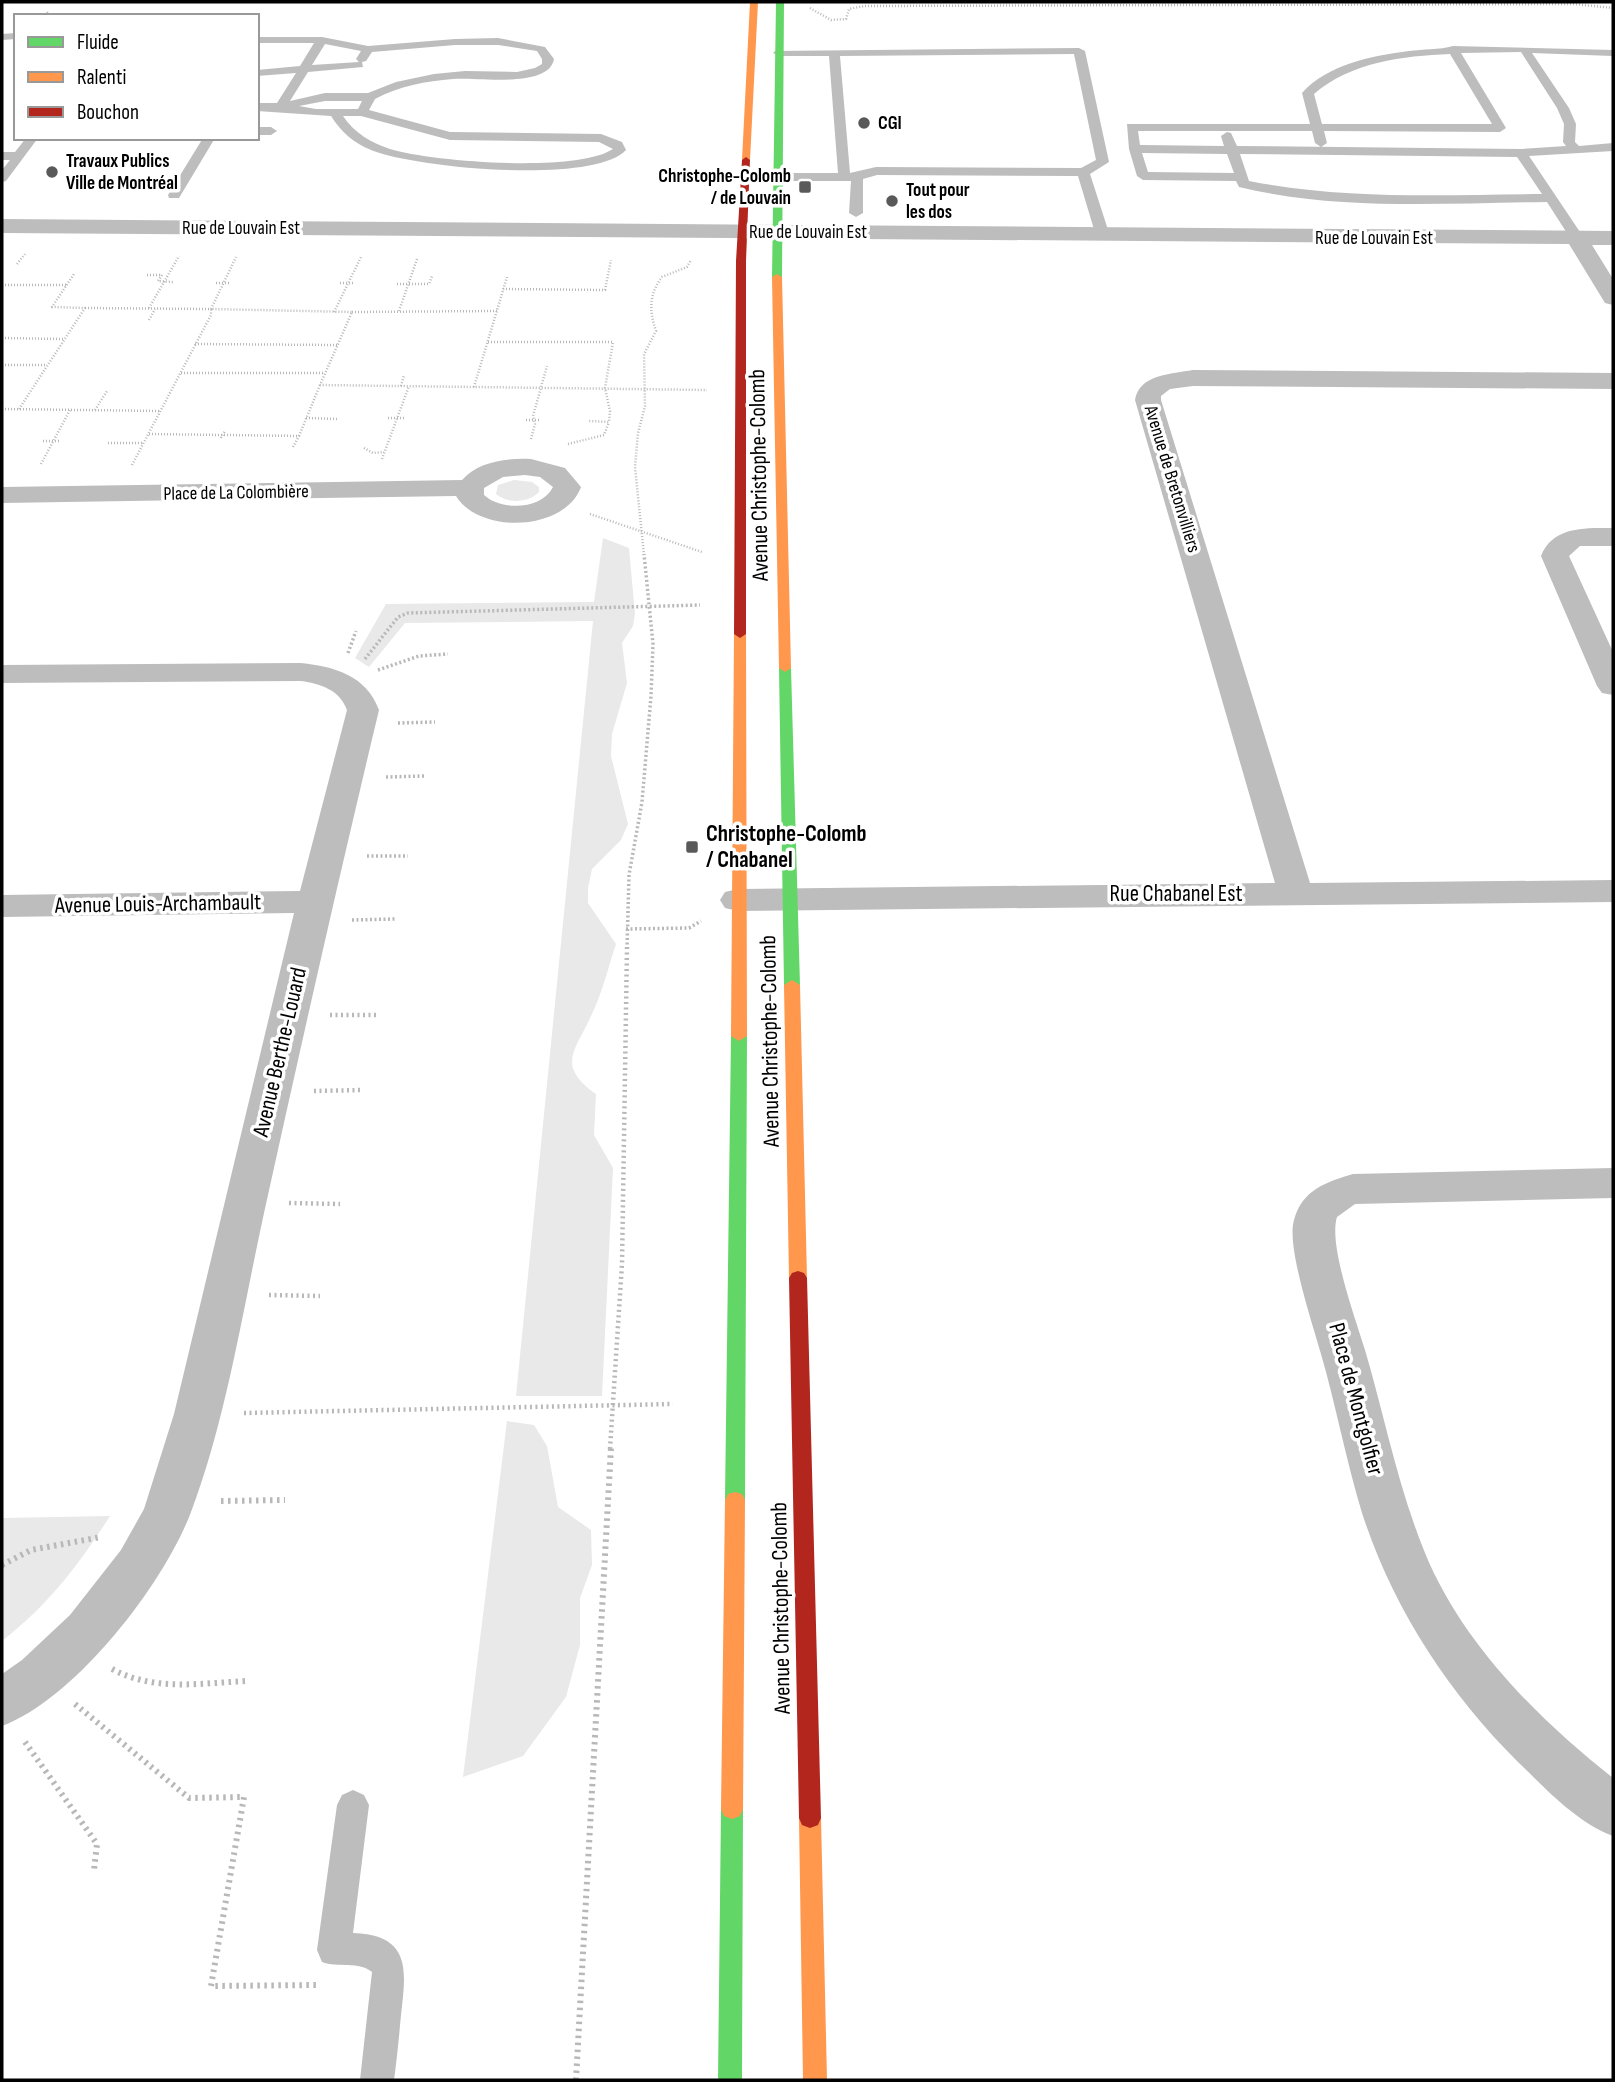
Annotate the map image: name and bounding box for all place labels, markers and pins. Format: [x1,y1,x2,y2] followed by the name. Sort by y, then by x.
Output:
[878,112,902,135] place label: CGI
[856,115,872,131] marker: CGI
[66,150,178,195] place label: Travaux Publics Ville de Montréal
[44,164,60,180] marker: Travaux Publics Ville de Montréal
[658,165,791,210] place label: Christophe-Colomb / de Louvain
[797,179,813,195] marker: Christophe-Colomb / de Louvain
[906,179,970,224] place label: Tout pour les dos
[884,193,900,209] marker: Tout pour les dos
[706,820,867,874] place label: Christophe-Colomb / Chabanel
[684,839,700,855] marker: Christophe-Colomb / Chabanel

